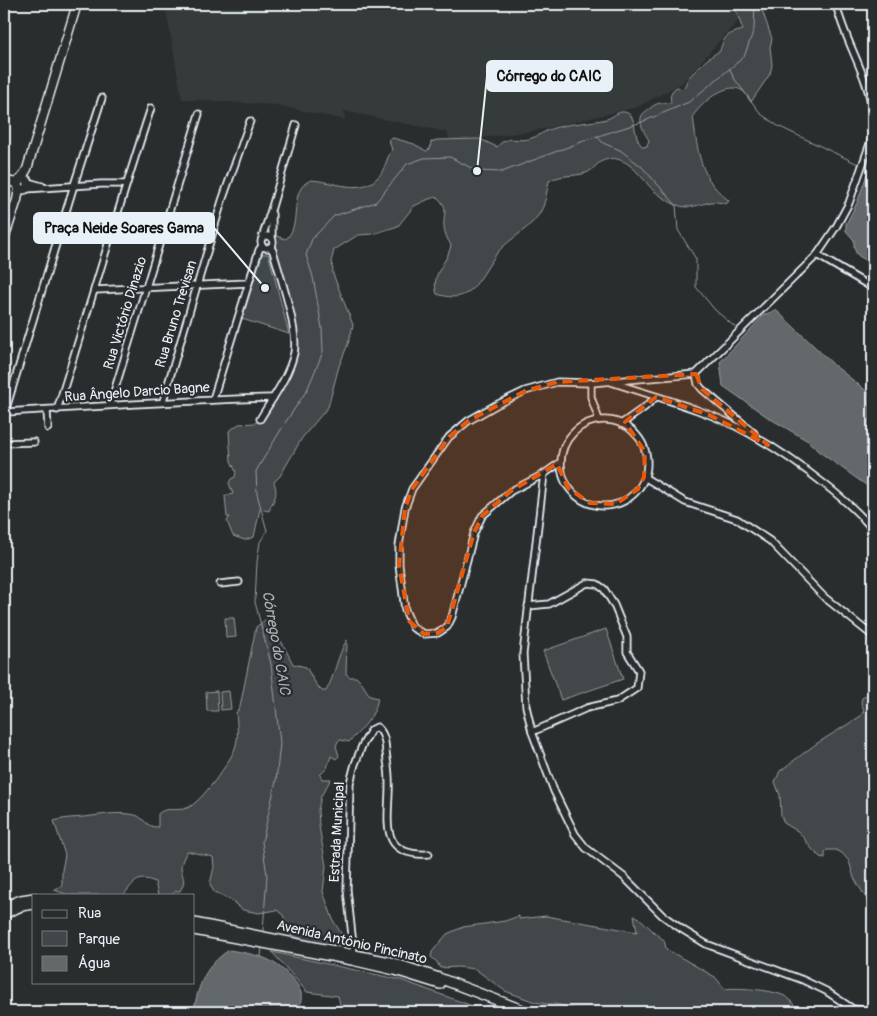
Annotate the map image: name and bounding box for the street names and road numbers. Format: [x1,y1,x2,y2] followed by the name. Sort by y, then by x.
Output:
[100,254,150,371] street label: Rua Victório Dinazio
[152,258,200,370] street label: Rua Bruno Trevisan
[64,378,210,406] street label: Rua Ângelo Darcio Bagne
[326,781,348,883] street label: Estrada Municipal
[275,916,429,968] street label: Avenida Antônio Pincinato

